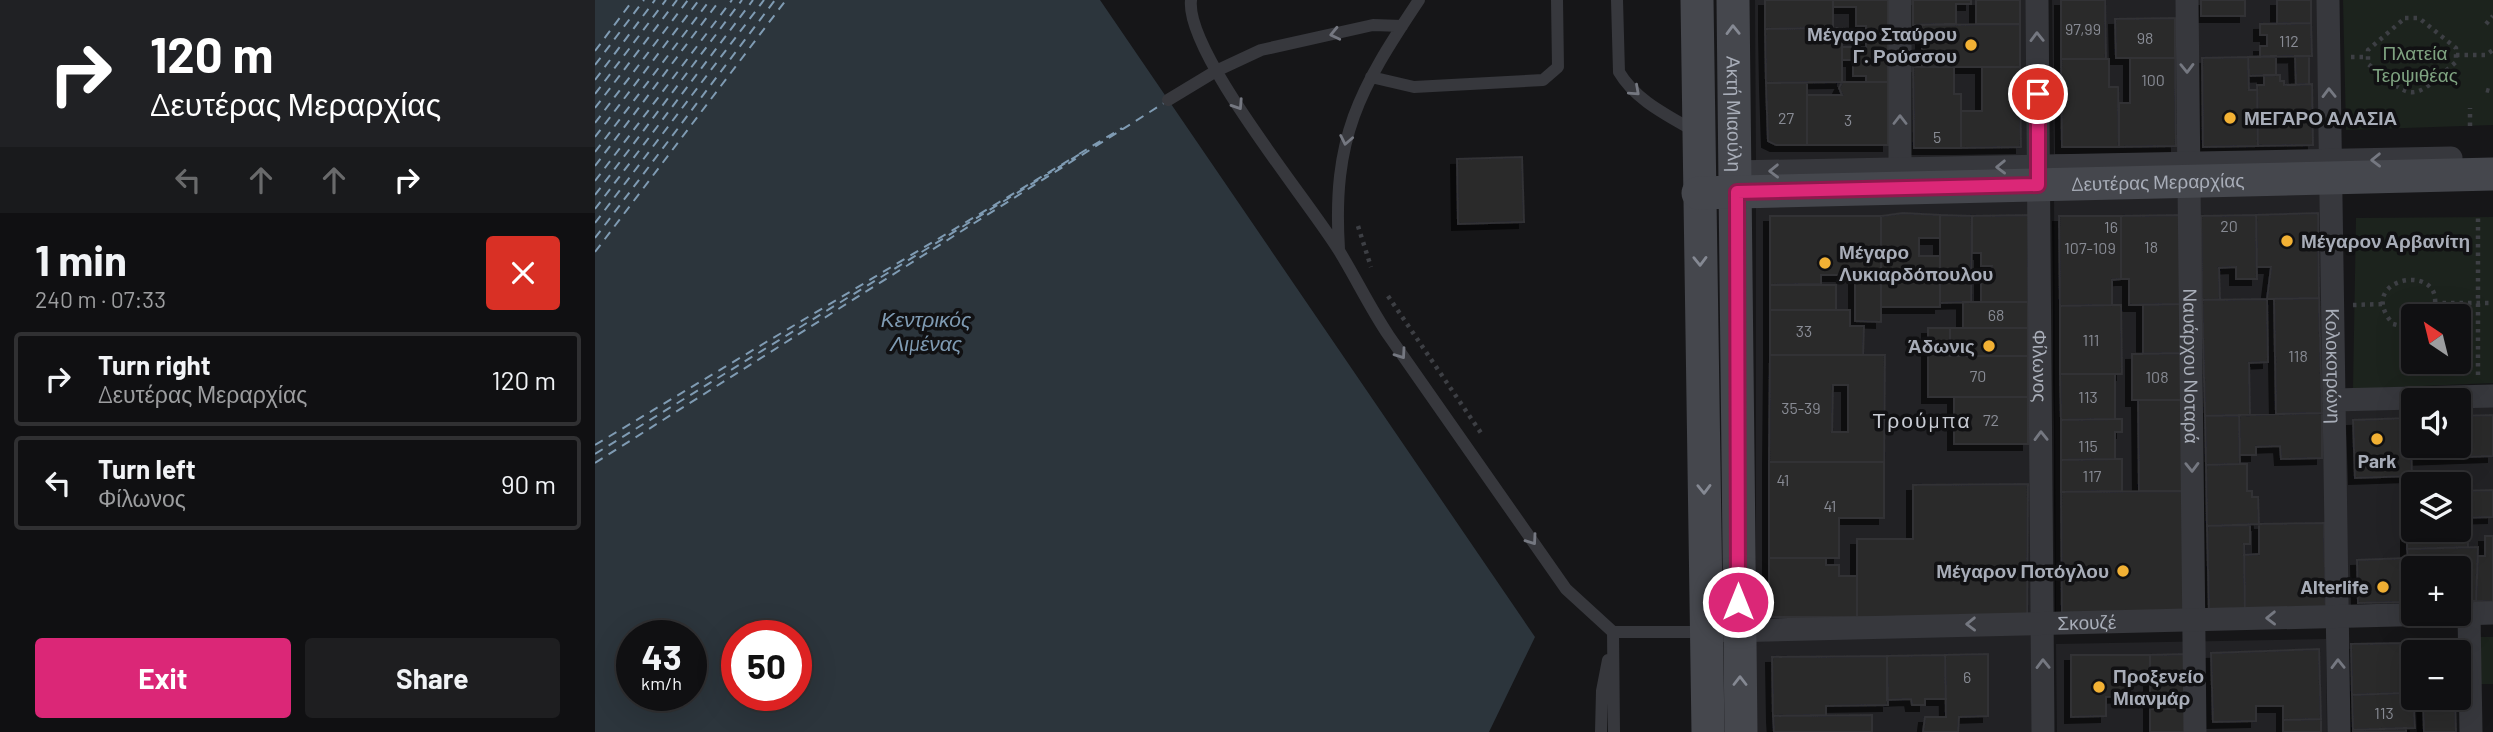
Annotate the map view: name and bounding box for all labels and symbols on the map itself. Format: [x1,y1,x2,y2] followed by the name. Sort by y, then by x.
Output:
[2065,19,2101,38] house number: 97,99
[1807,22,1957,67] place label: Μέγαρο Σταύρου Γ. Ρούσσου
[1726,24,1741,35] one-way arrow
[1329,26,1341,40] one-way arrow
[2137,28,2153,47] house number: 98
[2279,31,2299,50] house number: 112
[2029,32,2045,42] one-way arrow
[1963,37,1979,53] marker: Μέγαρο Σταύρου Γ. Ρούσσου
[2372,41,2458,86] park label: Πλατεία Τερψιθέας
[1723,56,1747,172] street label: Ακτή Μιαούλη
[2180,63,2195,74] one-way arrow
[2008,64,2068,124] pin
[2141,70,2165,89] house number: 100
[1627,83,1640,96] one-way arrow
[2321,88,2337,98] one-way arrow
[1230,97,1242,110] one-way arrow
[2244,106,2398,129] place label: ΜΕΓΑΡΟ ΑΛΑΣΙΑ
[1778,108,1794,127] house number: 27
[1844,110,1852,129] house number: 3
[2222,110,2238,126] marker: ΜΕΓΑΡΟ ΑΛΑΣΙΑ
[1892,114,1908,125] one-way arrow
[1933,127,1941,146] house number: 5
[1339,134,1354,146] one-way arrow
[2370,152,2381,168] one-way arrow
[1996,159,2006,175] one-way arrow
[1768,163,1779,179] one-way arrow
[2071,168,2245,195] street label: Δευτέρας Μεραρχίας
[2220,216,2238,235] house number: 20
[2104,217,2118,236] house number: 16
[2301,229,2470,252] place label: Μέγαρον Αρβανίτη
[2279,233,2295,249] marker: Μέγαρον Αρβανίτη
[2144,237,2158,256] house number: 18
[2064,238,2116,257] house number: 107-109
[1839,240,1993,285] place label: Μέγαρο Λυκιαρδόπουλου
[1817,255,1833,271] marker: Μέγαρο Λυκιαρδόπουλου
[1692,256,1707,267] one-way arrow
[2179,288,2204,444] street label: Ναυάρχου Νοταρά
[2401,304,2471,374] north arrow
[1988,305,2004,324] house number: 68
[881,306,972,355] water label: Κεντρικός Λιμένας
[2322,308,2346,424] street label: Κολοκοτρώνη
[1796,321,1812,340] house number: 33
[2029,330,2052,402] street label: Φίλωνος
[2083,330,2099,349] house number: 111
[1908,334,1975,357] place label: Άδωνις
[1981,338,1997,354] marker: Άδωνις
[1393,346,1405,359] one-way arrow
[2288,346,2308,365] house number: 118
[1970,366,1986,385] house number: 70
[2146,367,2168,386] house number: 108
[2078,387,2098,406] house number: 113
[1781,398,1821,417] house number: 35-39
[1872,407,1972,432] district label: Τρούμπα
[1983,410,1999,429] house number: 72
[2033,431,2049,441] one-way arrow
[2369,431,2385,447] marker: Park
[2078,436,2098,455] house number: 115
[2358,449,2396,472] place label: Park
[2184,462,2200,473] one-way arrow
[2083,466,2102,485] house number: 117
[1777,470,1789,489] house number: 41
[1696,484,1712,494] one-way arrow
[1824,496,1836,515] house number: 41
[1524,532,1536,545] one-way arrow
[1936,559,2109,582] place label: Μέγαρον Ποτόγλου
[2115,563,2131,579] marker: Μέγαρον Ποτόγλου
[1701,565,1775,639] position arrow
[2300,575,2369,598] place label: Alterlife
[2375,579,2391,595] marker: Alterlife
[2057,610,2117,634] street label: Σκουζέ
[2266,610,2277,625] one-way arrow
[1965,616,1976,631] one-way arrow
[721,620,812,711] speed limit sign: 50
[2035,658,2051,669] one-way arrow
[2330,658,2346,669] one-way arrow
[2113,664,2204,709] place label: Προξενείο Μιανμάρ
[1963,667,1971,686] house number: 6
[1732,675,1748,686] one-way arrow
[2091,679,2107,695] marker: Προξενείο Μιανμάρ
[2374,703,2394,722] house number: 113

